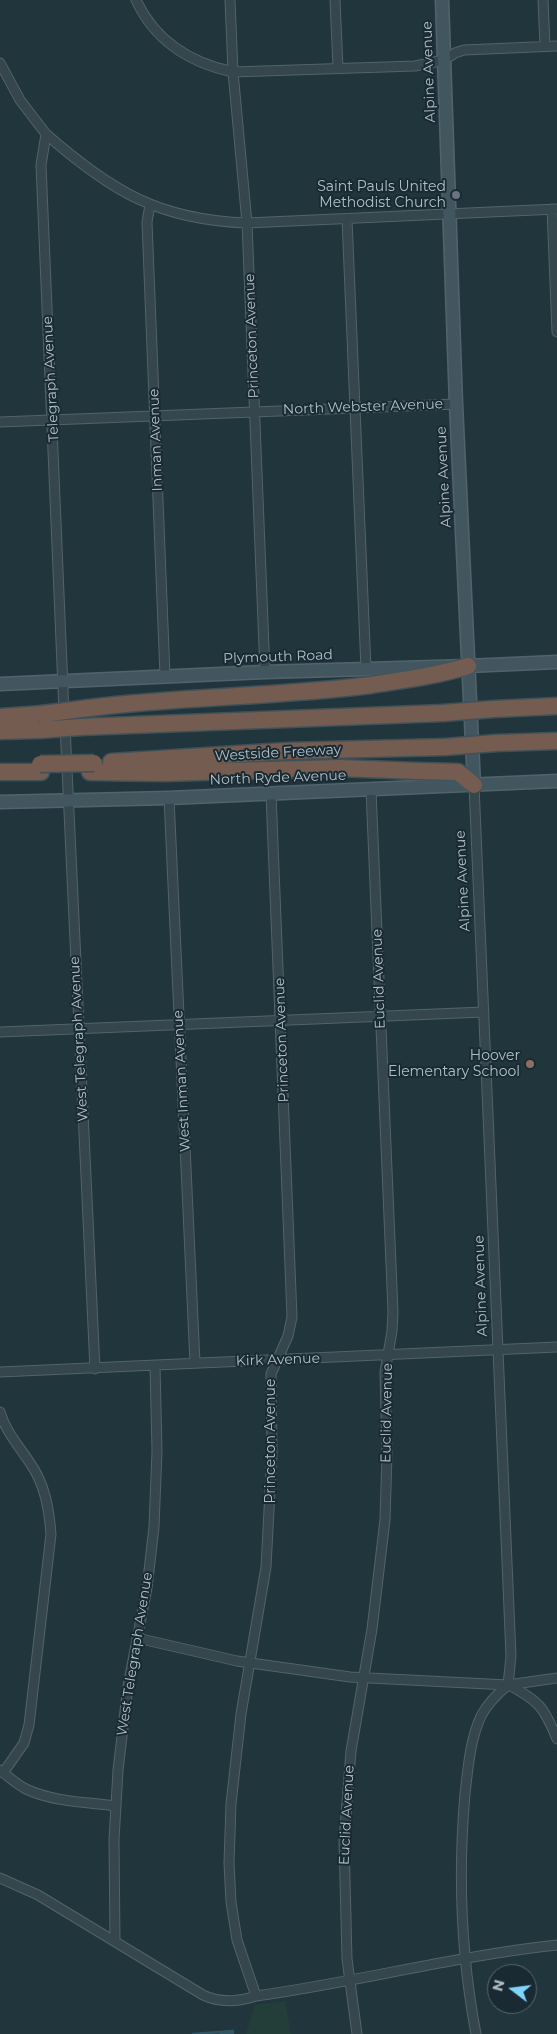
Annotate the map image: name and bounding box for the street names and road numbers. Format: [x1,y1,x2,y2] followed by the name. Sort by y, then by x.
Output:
[419,21,439,123] street label: Alpine Avenue
[241,273,263,399] street label: Princeton Avenue
[39,315,63,443] street label: Telegraph Avenue
[146,388,166,492] street label: Inman Avenue
[283,396,443,418] street label: North Webster Avenue
[433,426,455,528] street label: Alpine Avenue
[223,647,333,667] street label: Plymouth Road
[214,741,342,765] street label: Westside Freeway
[209,767,347,789] street label: North Ryde Avenue
[452,830,474,932] street label: Alpine Avenue
[369,929,389,1029] street label: Euclid Avenue
[66,956,92,1122] street label: West Telegraph Avenue
[271,977,293,1103] street label: Princeton Avenue
[170,1010,194,1152] street label: West Inman Avenue
[471,1235,491,1337] street label: Alpine Avenue
[236,1350,320,1370] street label: Kirk Avenue
[378,1363,396,1463] street label: Euclid Avenue
[263,1379,279,1503] street label: Princeton Avenue
[114,1571,156,1737] street label: West Telegraph Avenue
[336,1765,358,1865] street label: Euclid Avenue

